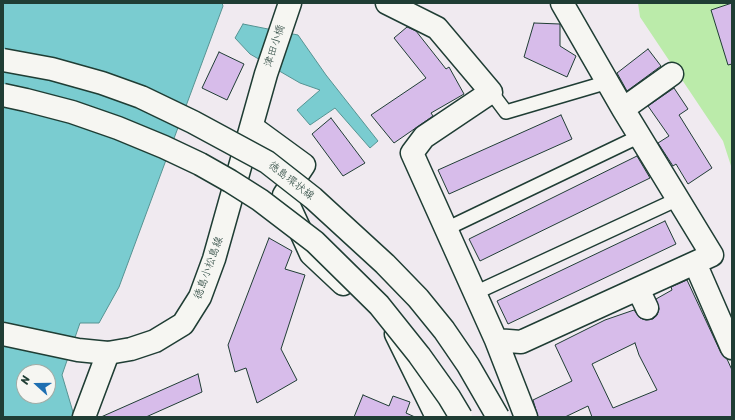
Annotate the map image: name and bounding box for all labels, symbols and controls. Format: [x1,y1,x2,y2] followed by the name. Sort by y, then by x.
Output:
[262,23,288,69] street label: 津田小橋
[265,159,317,203] street label: 徳島環状線
[192,235,226,301] street label: 徳島小松島線
[16,364,56,404] north arrow
[15,373,35,387] text: N

